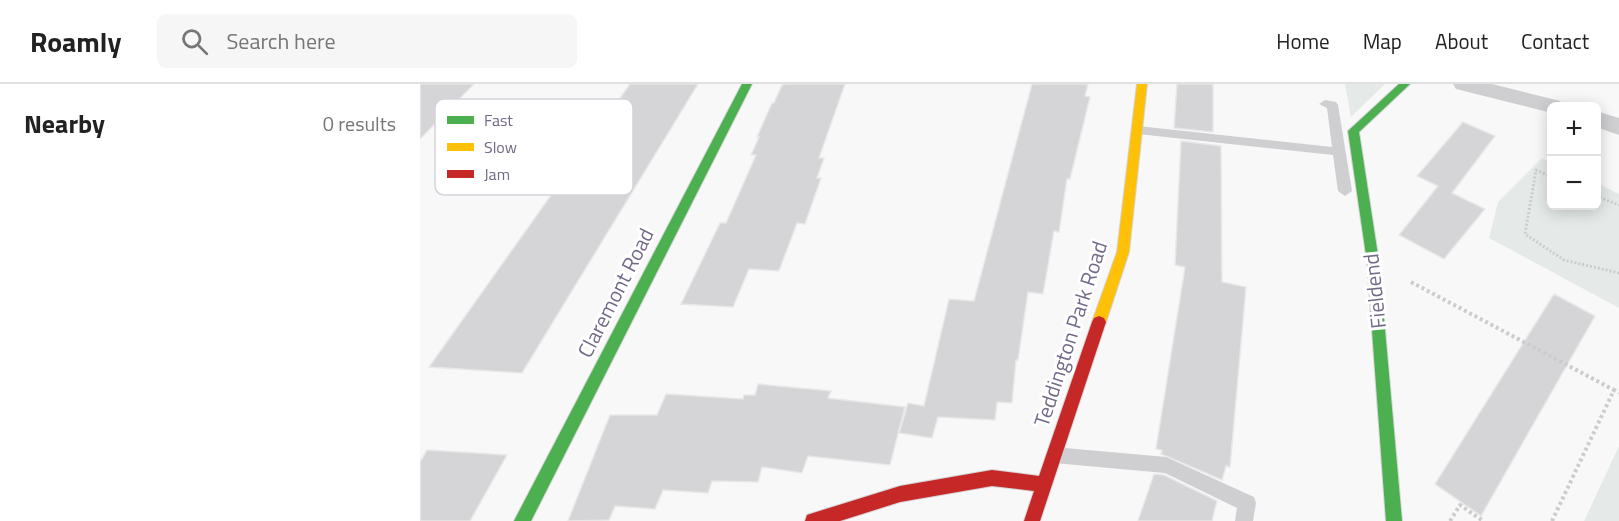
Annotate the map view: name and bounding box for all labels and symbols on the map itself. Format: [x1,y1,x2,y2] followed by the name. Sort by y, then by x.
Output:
[435,99,633,195] legend
[484,108,513,132] text: Fast
[484,135,517,159] text: Slow
[484,162,510,186] text: Jam
[569,222,662,363] street label: Claremont Road
[1025,237,1115,431] street label: Teddington Park Road
[1354,252,1394,330] street label: Fieldend

